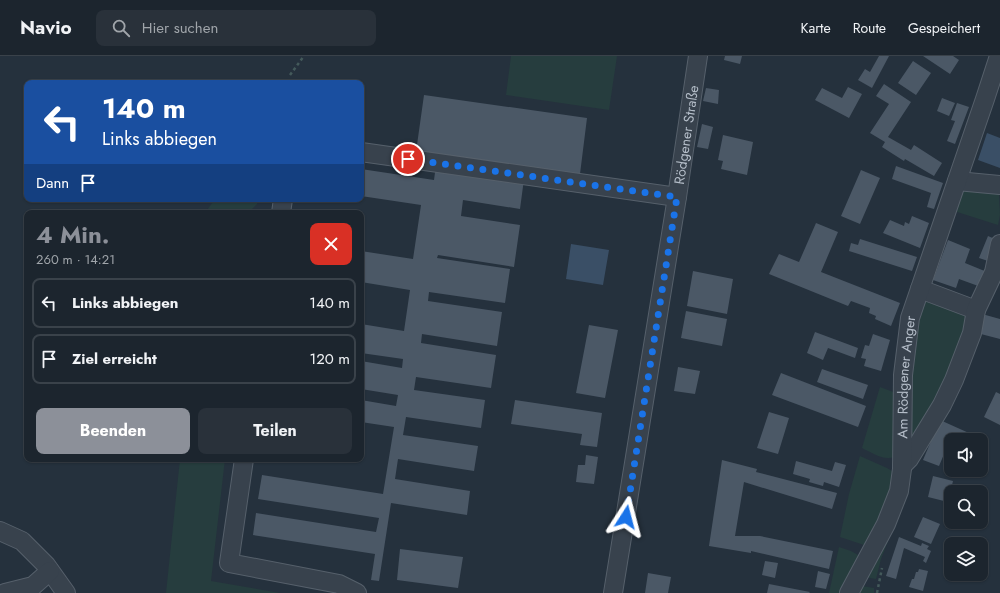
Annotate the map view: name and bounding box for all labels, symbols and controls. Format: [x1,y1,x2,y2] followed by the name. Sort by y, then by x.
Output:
[96,10,376,46] search box
[20,14,72,41] text: Navio
[110,17,132,39] icon: search
[142,17,218,39] text: Hier suchen
[801,18,831,38] text: Karte
[853,18,886,38] text: Route
[908,18,980,38] text: Gespeichert
[669,84,704,186] street label: Rödgener Straße
[102,88,186,129] text: 140 m
[36,96,88,148] icon: left
[102,126,217,152] text: Links abbiegen
[391,142,425,176] pin
[397,148,419,170] icon: arrive
[36,172,69,194] text: Dann
[77,172,99,194] icon: arrive
[36,217,110,252] text: 4 Min.
[310,223,352,265] button: close
[36,250,115,269] text: 260 m · 14:21
[38,292,60,314] icon: left
[72,292,178,314] text: Links abbiegen
[309,292,350,314] text: 140 m
[892,314,920,439] street label: Am Rödgener Anger
[38,348,60,370] icon: arrive
[72,348,157,370] text: Ziel erreicht
[310,348,350,370] text: 120 m
[36,408,190,454] button: Beenden
[198,408,352,454] button: Teilen
[944,433,988,581] map controls
[944,433,988,477] button: sound
[944,485,988,529] button: search
[605,496,647,538] position arrow
[944,537,988,581] button: layers

